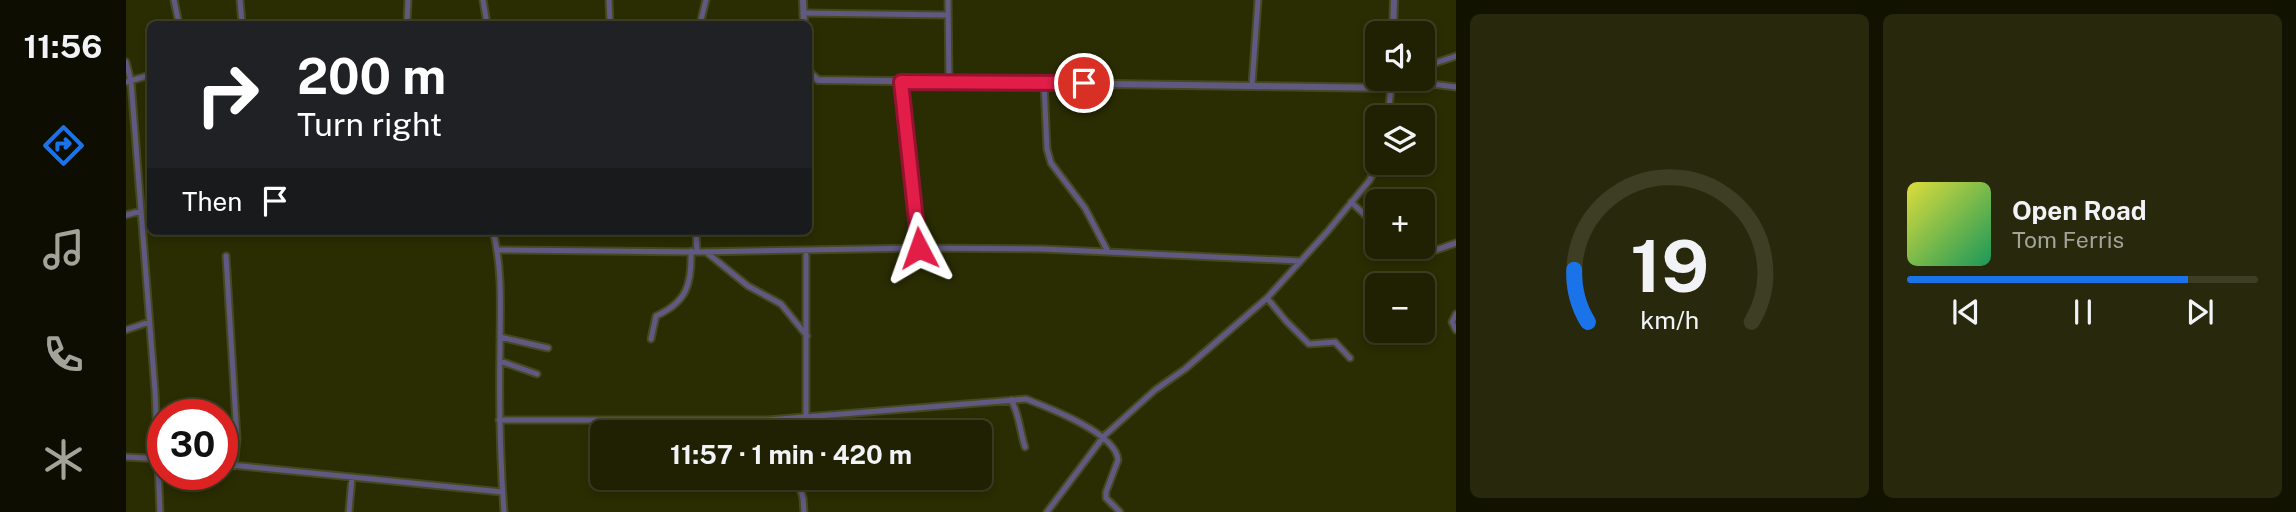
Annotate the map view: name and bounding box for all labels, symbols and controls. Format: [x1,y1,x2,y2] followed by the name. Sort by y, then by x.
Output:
[1365,21,1435,343] map controls
[1365,21,1435,91] button: sound
[24,28,102,65] text: 11:56
[297,47,446,105] text: 200 m
[182,49,273,140] icon: right
[1054,53,1114,113] pin
[1065,64,1103,102] icon: arrive
[1365,105,1435,175] button: layers
[297,106,442,143] text: Turn right
[39,121,88,170] icon: directions
[256,182,294,220] icon: arrive
[182,186,242,217] text: Then
[1365,189,1435,259] button: +
[2012,195,2147,226] text: Open Road
[882,211,956,285] position arrow
[1630,223,1709,308] text: 19
[39,225,88,274] icon: music
[2012,226,2124,253] text: Tom Ferris
[1365,273,1435,343] button: −
[1947,293,1985,331] icon: previous
[2064,293,2102,331] icon: pause
[2181,293,2219,331] icon: next
[1640,305,1699,335] text: km/h
[39,330,88,379] icon: phone
[147,399,238,490] speed limit sign: 30
[39,435,88,484] icon: climate
[670,439,912,470] text: 11:57 · 1 min · 420 m

